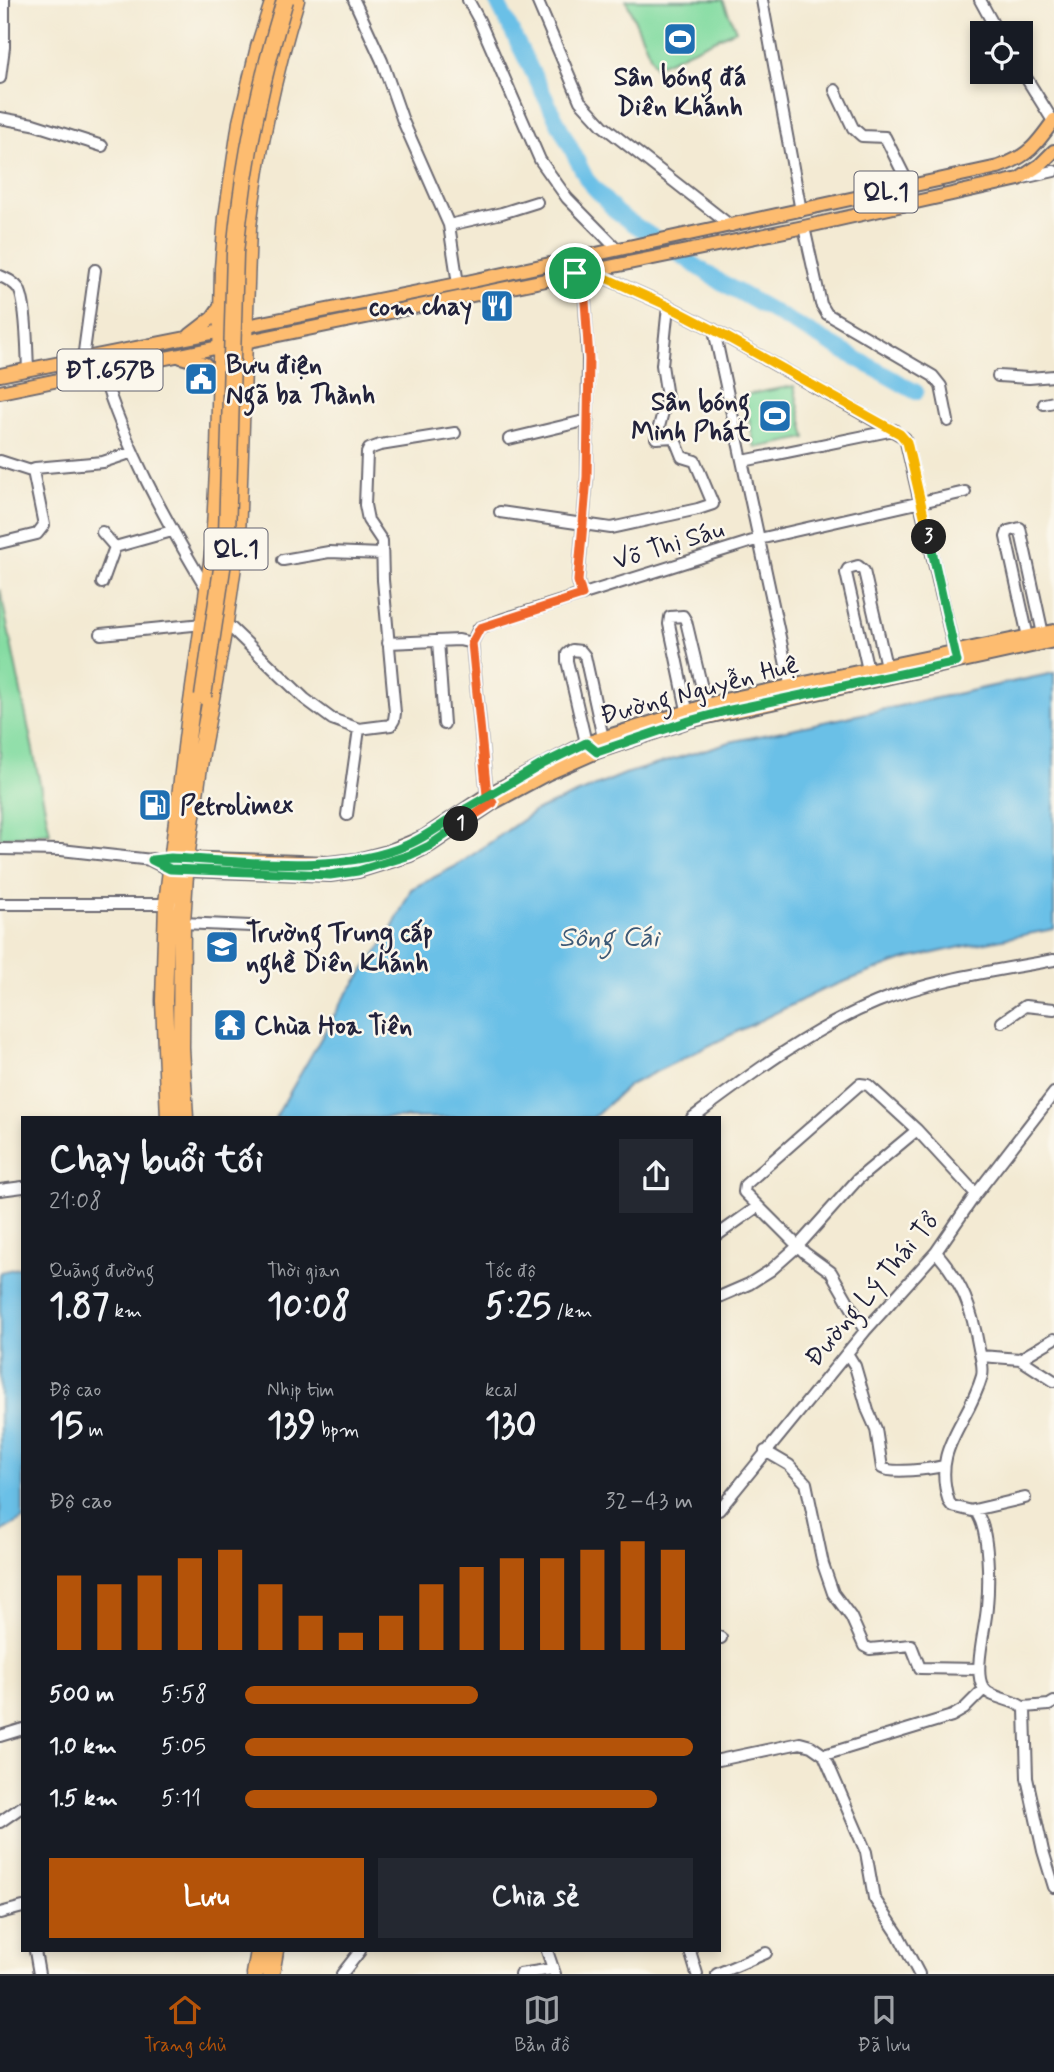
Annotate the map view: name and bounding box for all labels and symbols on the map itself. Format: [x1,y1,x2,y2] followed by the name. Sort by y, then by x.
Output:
[661,20,699,58] sports icon: Sân bóng đá Diên Khánh
[614,61,746,125] place label: Sân bóng đá Diên Khánh
[854,172,917,212] road number: QL.1
[545,243,605,303] pin
[478,287,516,325] restaurant icon: com chay
[369,291,472,325] place label: com chay
[57,349,162,390] road number: ĐT.657B
[226,349,375,416] place label: Bưu điện Ngã ba Thành
[182,360,220,398] public building icon: Bưu điện Ngã ba Thành
[631,386,751,450] place label: Sân bóng Minh Phát
[756,397,794,435] sports icon: Sân bóng Minh Phát
[609,513,728,579] street label: Võ Thị Sáu
[912,520,946,554] pin: 3
[204,528,268,570] road number: QL.1
[597,648,803,737] street label: Đường Nguyễn Huệ
[136,786,174,824] fuel station icon: Petrolimex
[180,790,294,824] place label: Petrolimex
[444,806,478,842] pin: 1
[246,917,433,984] place label: Trường Trung cấp nghề Diên Khánh
[559,920,662,960] water label: Sông Cái
[203,928,241,966] school or university icon: Trường Trung cấp nghề Diên Khánh
[211,1006,249,1044] temple icon: Chùa Hoa Tiên
[254,1010,412,1044] place label: Chùa Hoa Tiên
[798,1206,949,1377] street label: Đường Lý Thái Tổ

